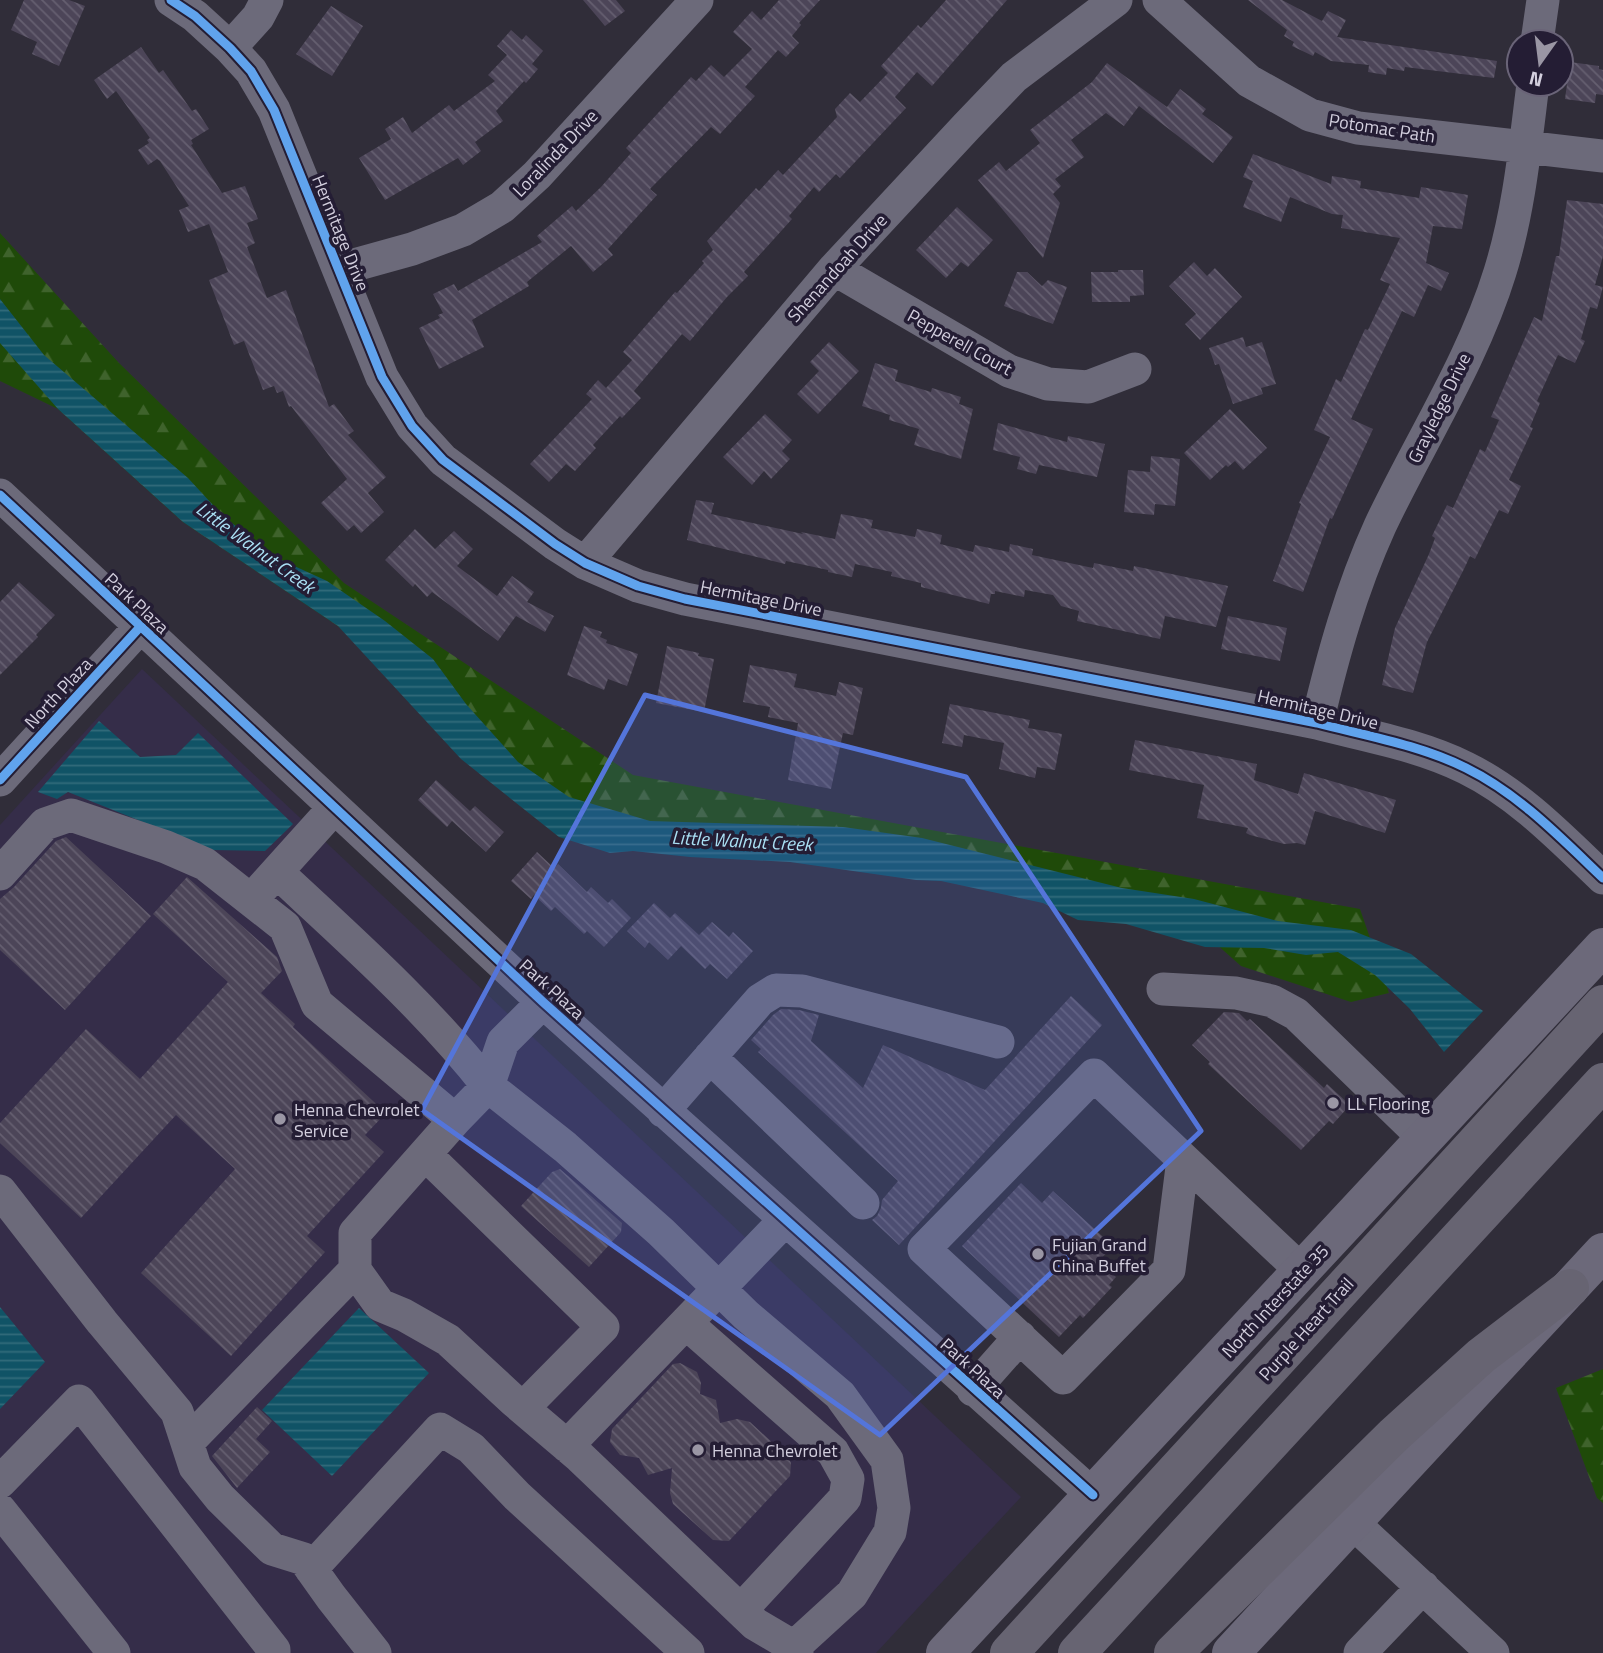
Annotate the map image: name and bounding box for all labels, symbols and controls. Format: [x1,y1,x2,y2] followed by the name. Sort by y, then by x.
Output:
[1505,28,1575,98] north arrow
[1526,64,1546,96] text: N
[506,103,604,203] street label: Loralinda Drive
[1327,106,1437,150] street label: Potomac Path
[305,171,377,295] street label: Hermitage Drive
[781,208,893,328] street label: Shenandoah Drive
[903,302,1018,382] street label: Pepperell Court
[1401,348,1477,468] street label: Grayledge Drive
[191,494,323,602] water label: Little Walnut Creek
[99,566,175,640] street label: Park Plaza
[698,573,824,623] street label: Hermitage Drive
[18,651,98,735] street label: North Plaza
[1255,682,1381,736] street label: Hermitage Drive
[671,822,816,858] water label: Little Walnut Creek
[513,952,591,1026] street label: Park Plaza
[1347,1090,1430,1117] place label: LL Flooring
[1325,1095,1341,1111] marker: LL Flooring
[294,1096,420,1144] place label: Henna Chevrolet Service
[272,1111,288,1127] marker: Henna Chevrolet Service
[1052,1231,1147,1279] place label: Fujian Grand China Buffet
[1215,1238,1335,1364] street label: North Interstate 35
[1030,1246,1046,1262] marker: Fujian Grand China Buffet
[1252,1271,1360,1387] street label: Purple Heart Trail
[934,1331,1012,1405] street label: Park Plaza
[712,1437,838,1464] place label: Henna Chevrolet
[690,1442,706,1458] marker: Henna Chevrolet

